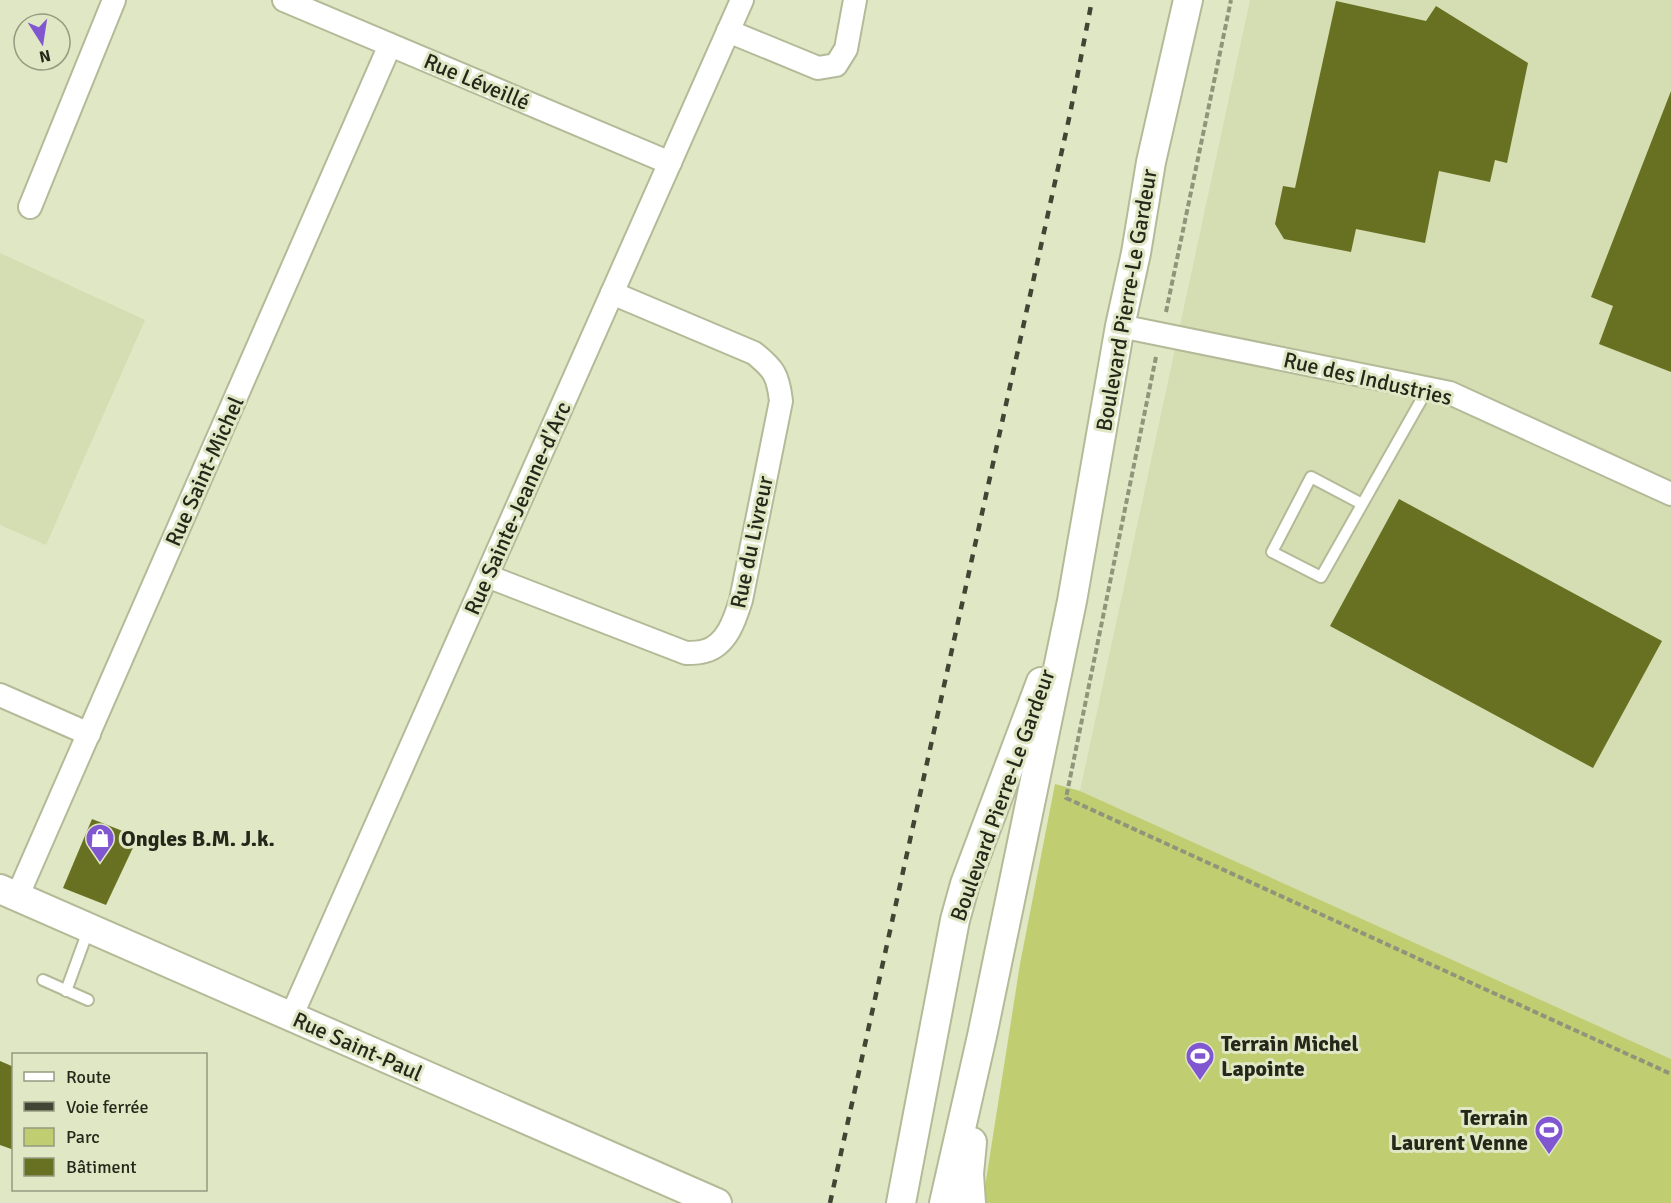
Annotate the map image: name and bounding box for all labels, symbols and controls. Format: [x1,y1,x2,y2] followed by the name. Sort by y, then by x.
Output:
[12,12,72,72] north arrow
[37,45,52,67] text: N
[420,47,534,116] street label: Rue Léveillé
[1090,167,1163,433] street label: Boulevard Pierre-Le Gardeur
[1281,346,1455,411] street label: Rue des Industries
[159,392,250,550] street label: Rue Saint-Michel
[458,398,577,619] street label: Rue Sainte-Jeanne-d'Arc
[724,473,779,611] street label: Rue du Livreur
[944,666,1061,925] street label: Boulevard Pierre-Le Gardeur
[84,822,116,864] shop icon: Ongles B.M. J.k.
[121,825,275,852] place label: Ongles B.M. J.k.
[289,1006,427,1087] street label: Rue Saint-Paul
[1221,1030,1359,1082] place label: Terrain Michel Lapointe
[1184,1040,1216,1082] sports icon: Terrain Michel Lapointe
[12,1053,207,1191] legend
[66,1066,111,1088] text: Route
[66,1096,148,1118] text: Voie ferrée
[1390,1104,1528,1156] place label: Terrain Laurent Venne
[1533,1114,1565,1156] sports icon: Terrain Laurent Venne
[66,1126,100,1148] text: Parc
[66,1156,137,1178] text: Bâtiment

